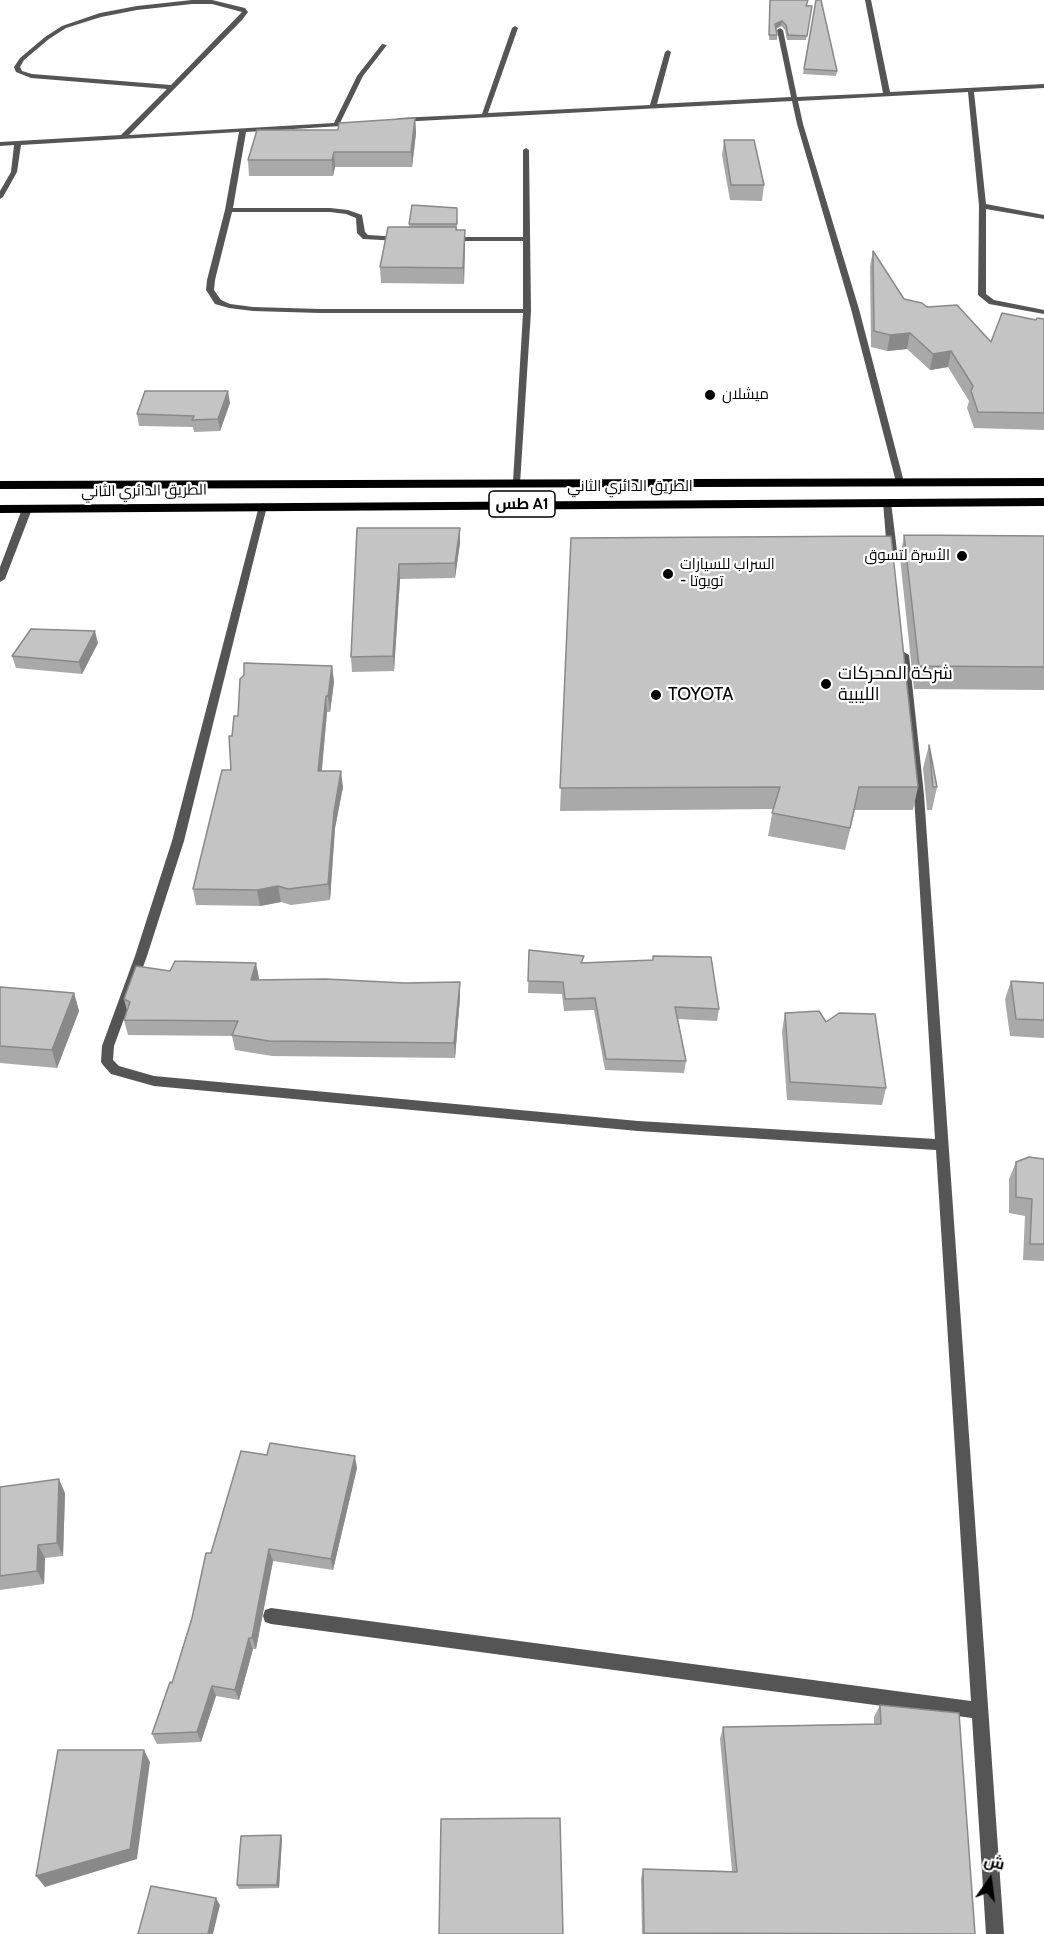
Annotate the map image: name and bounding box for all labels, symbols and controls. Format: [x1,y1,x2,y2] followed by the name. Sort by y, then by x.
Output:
[722,386,769,404] place label: ميشلان
[703,388,717,402] marker: ميشلان
[567,478,693,496] street label: الطريق الدائري الثاني
[81,481,207,501] street label: الطريق الدائري الثاني
[489,491,555,517] road number: طس A1
[864,547,950,565] place label: الأسرة لتسوق
[955,549,969,563] marker: الأسرة لتسوق
[680,556,775,591] place label: السراب للسيارات - تويوتا
[661,567,675,581] marker: السراب للسيارات - تويوتا
[838,663,953,706] place label: شركة المحركات الليبية
[819,677,833,691] marker: شركة المحركات الليبية
[668,684,733,706] place label: TOYOTA
[649,688,663,702] marker: TOYOTA
[960,1850,1020,1910] north arrow
[982,1850,1007,1874] text: ش

